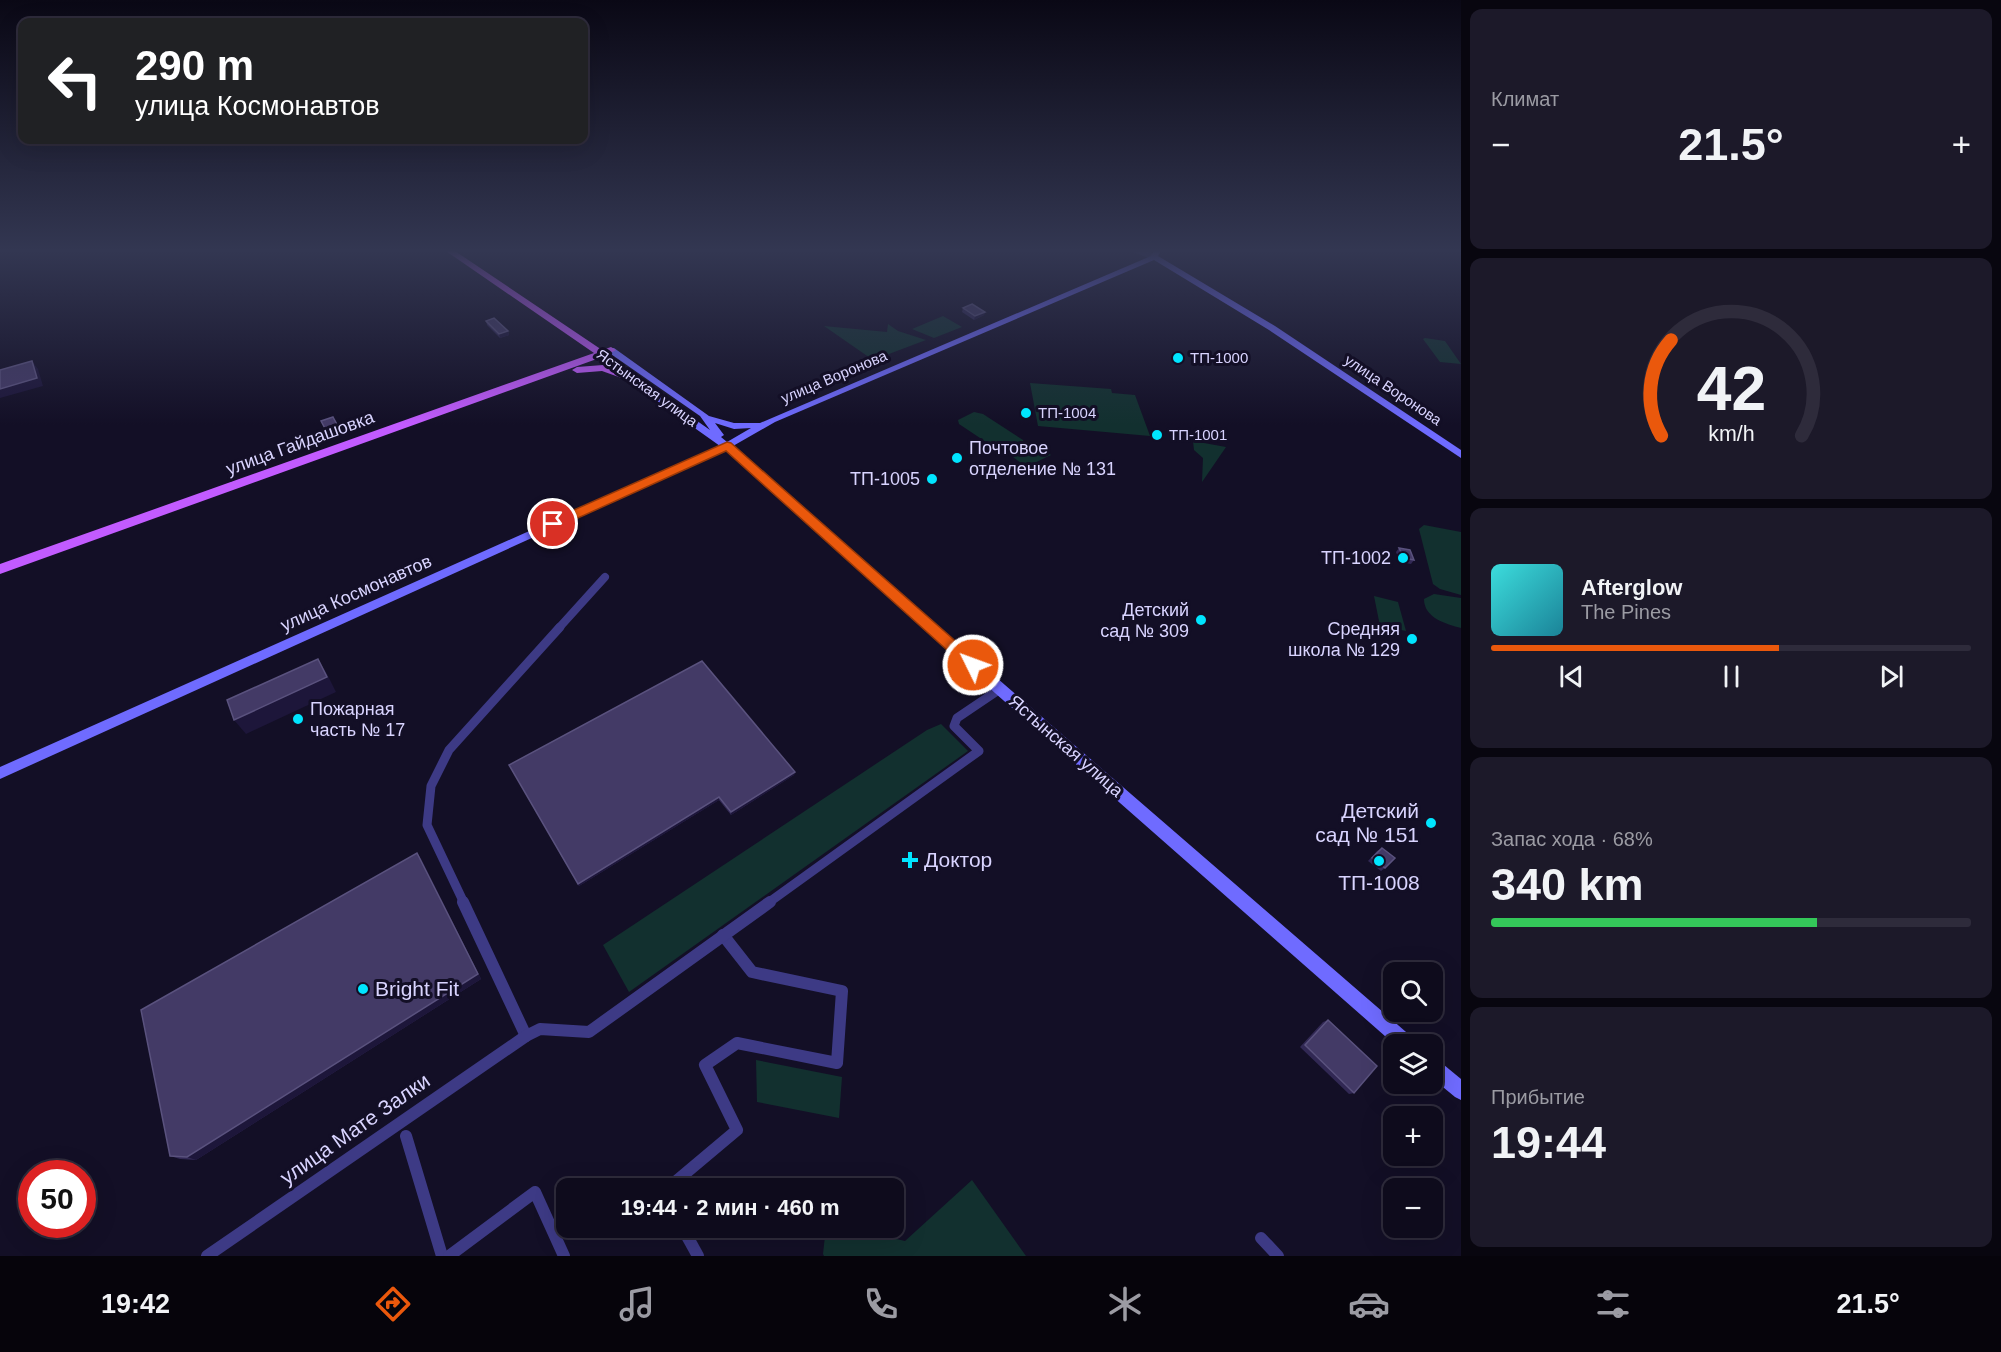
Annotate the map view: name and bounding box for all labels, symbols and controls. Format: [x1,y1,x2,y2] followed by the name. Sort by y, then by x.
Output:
[36,42,114,120] icon: left
[135,42,254,89] text: 290 m
[1491,88,1559,110] text: Климат
[135,91,380,121] text: улица Космонавтов
[1678,119,1784,170] text: 21.5°
[1491,126,1510,163] text: −
[1952,126,1971,163] text: +
[594,345,702,430] street label: Ястынская улица
[778,346,890,406] street label: улица Воронова
[1190,349,1248,366] place label: ТП-1000
[1171,351,1185,365] marker: ТП-1000
[1342,351,1446,429] street label: улица Воронова
[1696,354,1766,423] text: 42
[1038,404,1096,421] place label: ТП-1004
[1019,406,1033,420] marker: ТП-1004
[223,407,378,479] street label: улица Гайдашовка
[1708,422,1754,446] text: km/h
[1169,426,1227,443] place label: ТП-1001
[1150,428,1164,442] marker: ТП-1001
[969,438,1116,479] place label: Почтовое отделение № 131
[950,451,964,465] marker: Почтовое отделение № 131
[850,469,920,489] place label: ТП-1005
[925,472,939,486] marker: ТП-1005
[527,498,578,549] pin
[536,507,569,540] icon: arrive
[1321,548,1391,568] place label: ТП-1002
[277,551,435,635] street label: улица Космонавтов
[1396,551,1410,565] marker: ТП-1002
[1581,575,1682,600] text: Afterglow
[1100,600,1189,641] place label: Детский сад № 309
[1581,601,1671,623] text: The Pines
[1194,613,1208,627] marker: Детский сад № 309
[1288,619,1400,660] place label: Средняя школа № 129
[1405,632,1419,646] marker: Средняя школа № 129
[941,633,1005,697] position arrow
[1555,660,1588,693] icon: previous
[1715,660,1748,693] icon: pause
[1875,660,1908,693] icon: next
[1005,691,1128,802] street label: Ястынская улица
[310,699,405,740] place label: Пожарная часть № 17
[291,712,305,726] marker: Пожарная часть № 17
[1315,799,1419,846] place label: Детский сад № 151
[1424,816,1438,830] marker: Детский сад № 151
[1491,828,1653,850] text: Запас хода · 68%
[924,848,992,871] place label: Доктор
[901,851,919,869] marker: Доктор
[1372,854,1386,868] marker: ТП-1008
[1491,859,1644,910] text: 340 km
[1338,871,1420,894] place label: ТП-1008
[1383,962,1443,1238] map controls
[1383,962,1443,1022] button: search
[375,977,459,1000] place label: Bright Fit
[356,982,370,996] marker: Bright Fit
[1383,1034,1443,1094] button: layers
[276,1068,434,1189] street label: улица Мате Залки
[1491,1086,1585,1108] text: Прибытие
[1383,1106,1443,1166] button: +
[1491,1117,1606,1168] text: 19:44
[18,1160,96,1238] speed limit sign: 50
[1383,1178,1443,1238] button: −
[620,1195,840,1220] text: 19:44 · 2 мин · 460 m
[372,1283,414,1325] icon: directions
[616,1283,658,1325] icon: music
[860,1283,902,1325] icon: phone
[1104,1283,1146,1325] icon: climate
[1348,1283,1390,1325] icon: car
[1592,1283,1634,1325] icon: filters
[101,1289,170,1319] text: 19:42
[1837,1289,1900,1319] text: 21.5°

